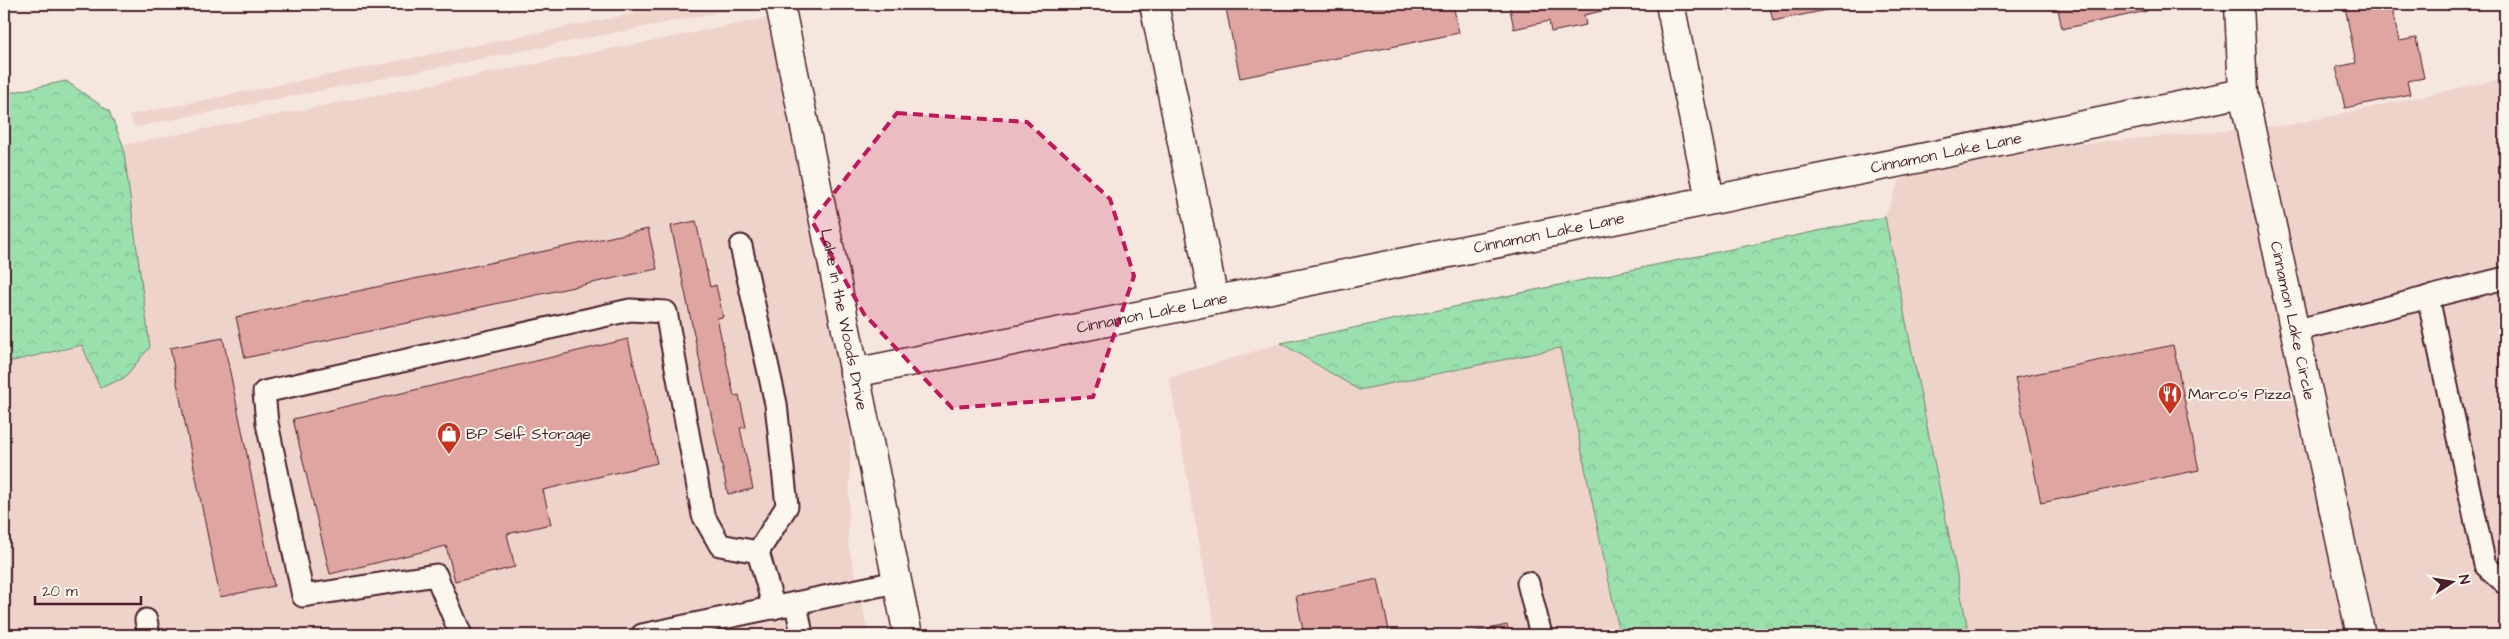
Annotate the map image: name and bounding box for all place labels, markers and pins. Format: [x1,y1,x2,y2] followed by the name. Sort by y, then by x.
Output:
[2157,381,2183,415] restaurant icon: Marco's Pizza
[2188,383,2291,405] place label: Marco's Pizza
[436,421,462,455] shop icon: BP Self Storage
[466,423,591,446] place label: BP Self Storage

